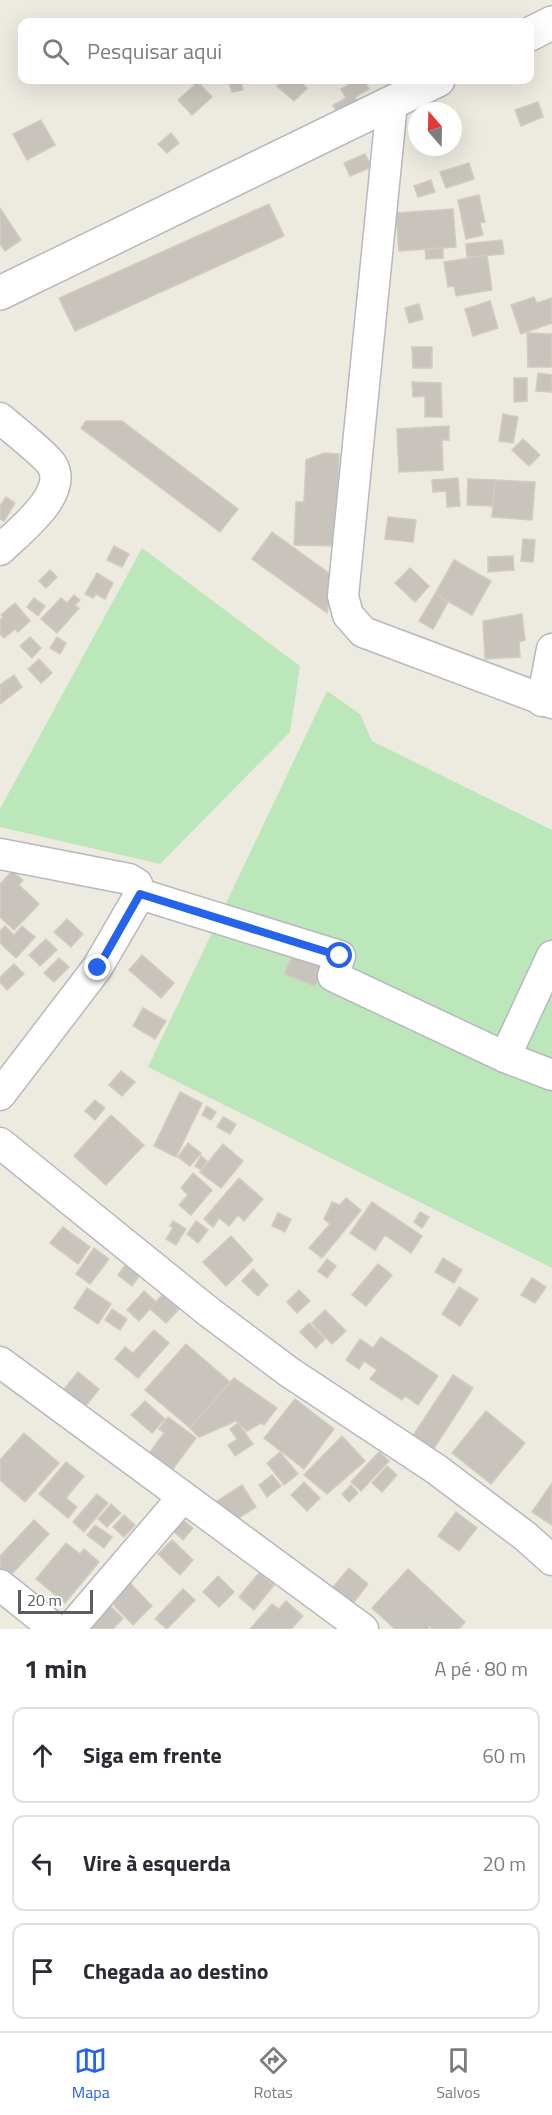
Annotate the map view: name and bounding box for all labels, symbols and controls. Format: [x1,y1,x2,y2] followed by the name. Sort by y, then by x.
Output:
[18,18,534,84] search box
[87,34,222,68] text: Pesquisar aqui
[39,35,72,68] icon: search
[408,102,462,156] north arrow
[326,942,352,968] route start
[84,954,110,980] route end
[18,1587,93,1614] scale bar
[27,1588,62,1612] text: 20 m
[24,1649,87,1688] text: 1 min
[434,1653,528,1684] text: A pé · 80 m
[83,1738,222,1772] text: Siga em frente
[26,1739,59,1772] icon: ahead
[482,1740,526,1771] text: 60 m
[83,1846,231,1880] text: Vire à esquerda
[26,1847,59,1880] icon: left
[482,1848,526,1879] text: 20 m
[83,1954,269,1988] text: Chegada ao destino
[26,1955,59,1988] icon: arrive
[72,2044,110,2104] tab: Mapa
[253,2044,293,2104] tab: Rotas
[436,2044,480,2104] tab: Salvos

